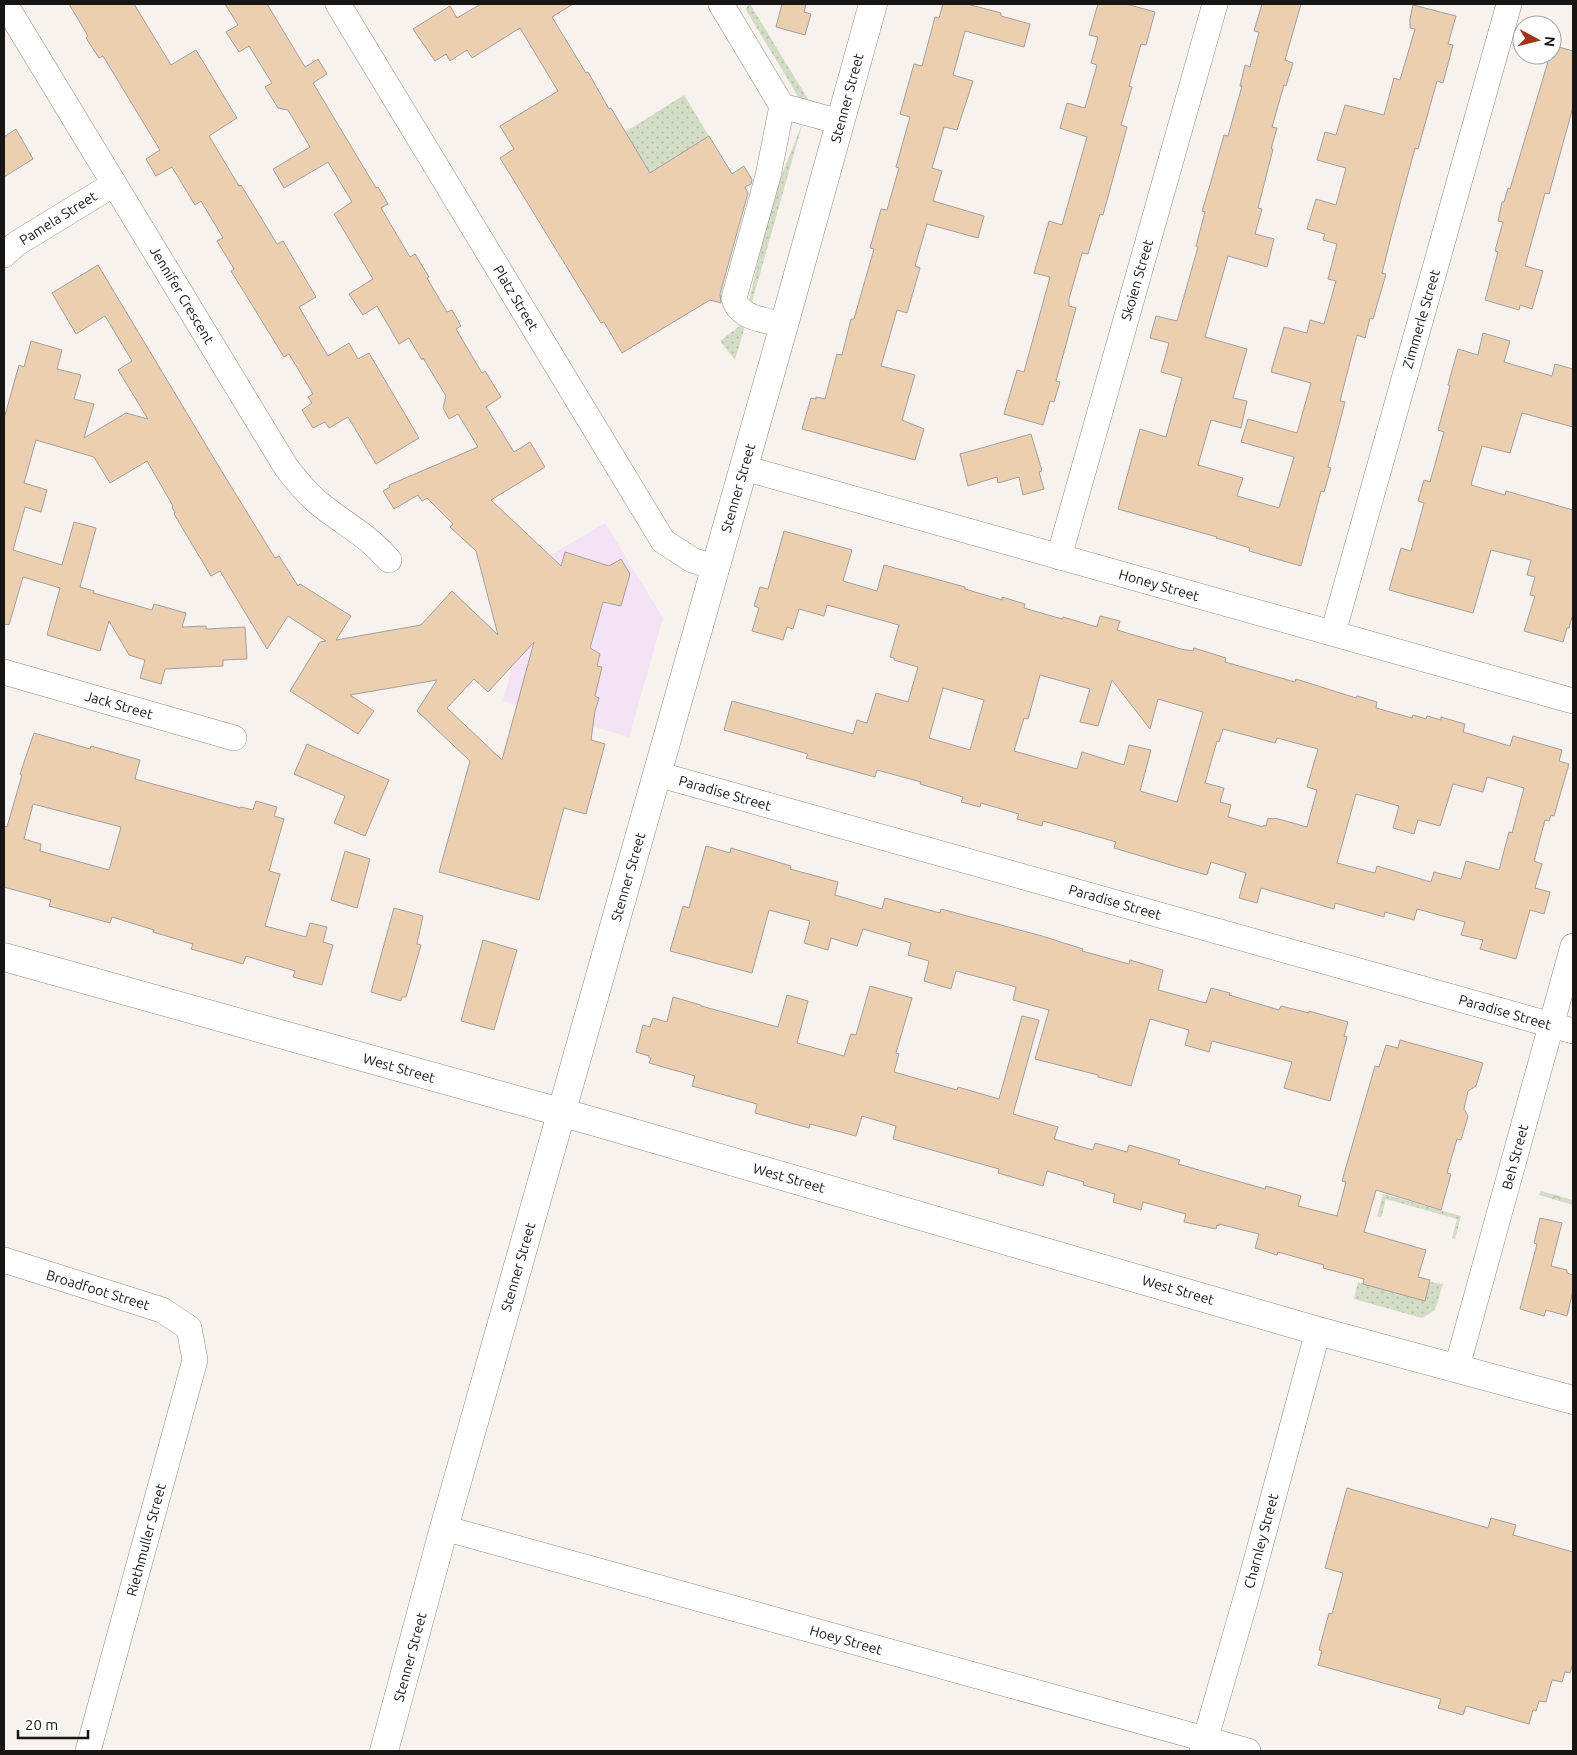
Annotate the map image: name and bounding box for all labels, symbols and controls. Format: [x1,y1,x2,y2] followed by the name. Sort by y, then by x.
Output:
[1512,15,1562,65] north arrow
[1541,35,1558,48] text: N
[827,51,867,144] street label: Stenner Street
[16,188,100,248] street label: Pamela Street
[1118,237,1156,322] street label: Skoien Street
[147,243,218,347] street label: Jennifer Crescent
[490,262,542,334] street label: Platz Street
[1399,267,1443,370] street label: Zimmerle Street
[718,441,758,534] street label: Stenner Street
[1117,566,1201,604] street label: Honey Street
[83,688,155,722] street label: Jack Street
[677,772,774,814] street label: Paradise Street
[608,830,648,923] street label: Stenner Street
[1067,881,1164,923] street label: Paradise Street
[1457,991,1554,1033] street label: Paradise Street
[361,1050,437,1086] street label: West Street
[1499,1122,1532,1191] street label: Beh Street
[751,1160,827,1196] street label: West Street
[498,1220,538,1313] street label: Stenner Street
[44,1267,152,1313] street label: Broadfoot Street
[1140,1272,1216,1308] street label: West Street
[123,1481,169,1598] street label: Riethmuller Street
[1241,1491,1281,1590] street label: Charnley Street
[390,1610,430,1703] street label: Stenner Street
[808,1622,885,1658] street label: Hoey Street
[18,1708,88,1740] scale bar
[25,1716,58,1733] text: 20 m

